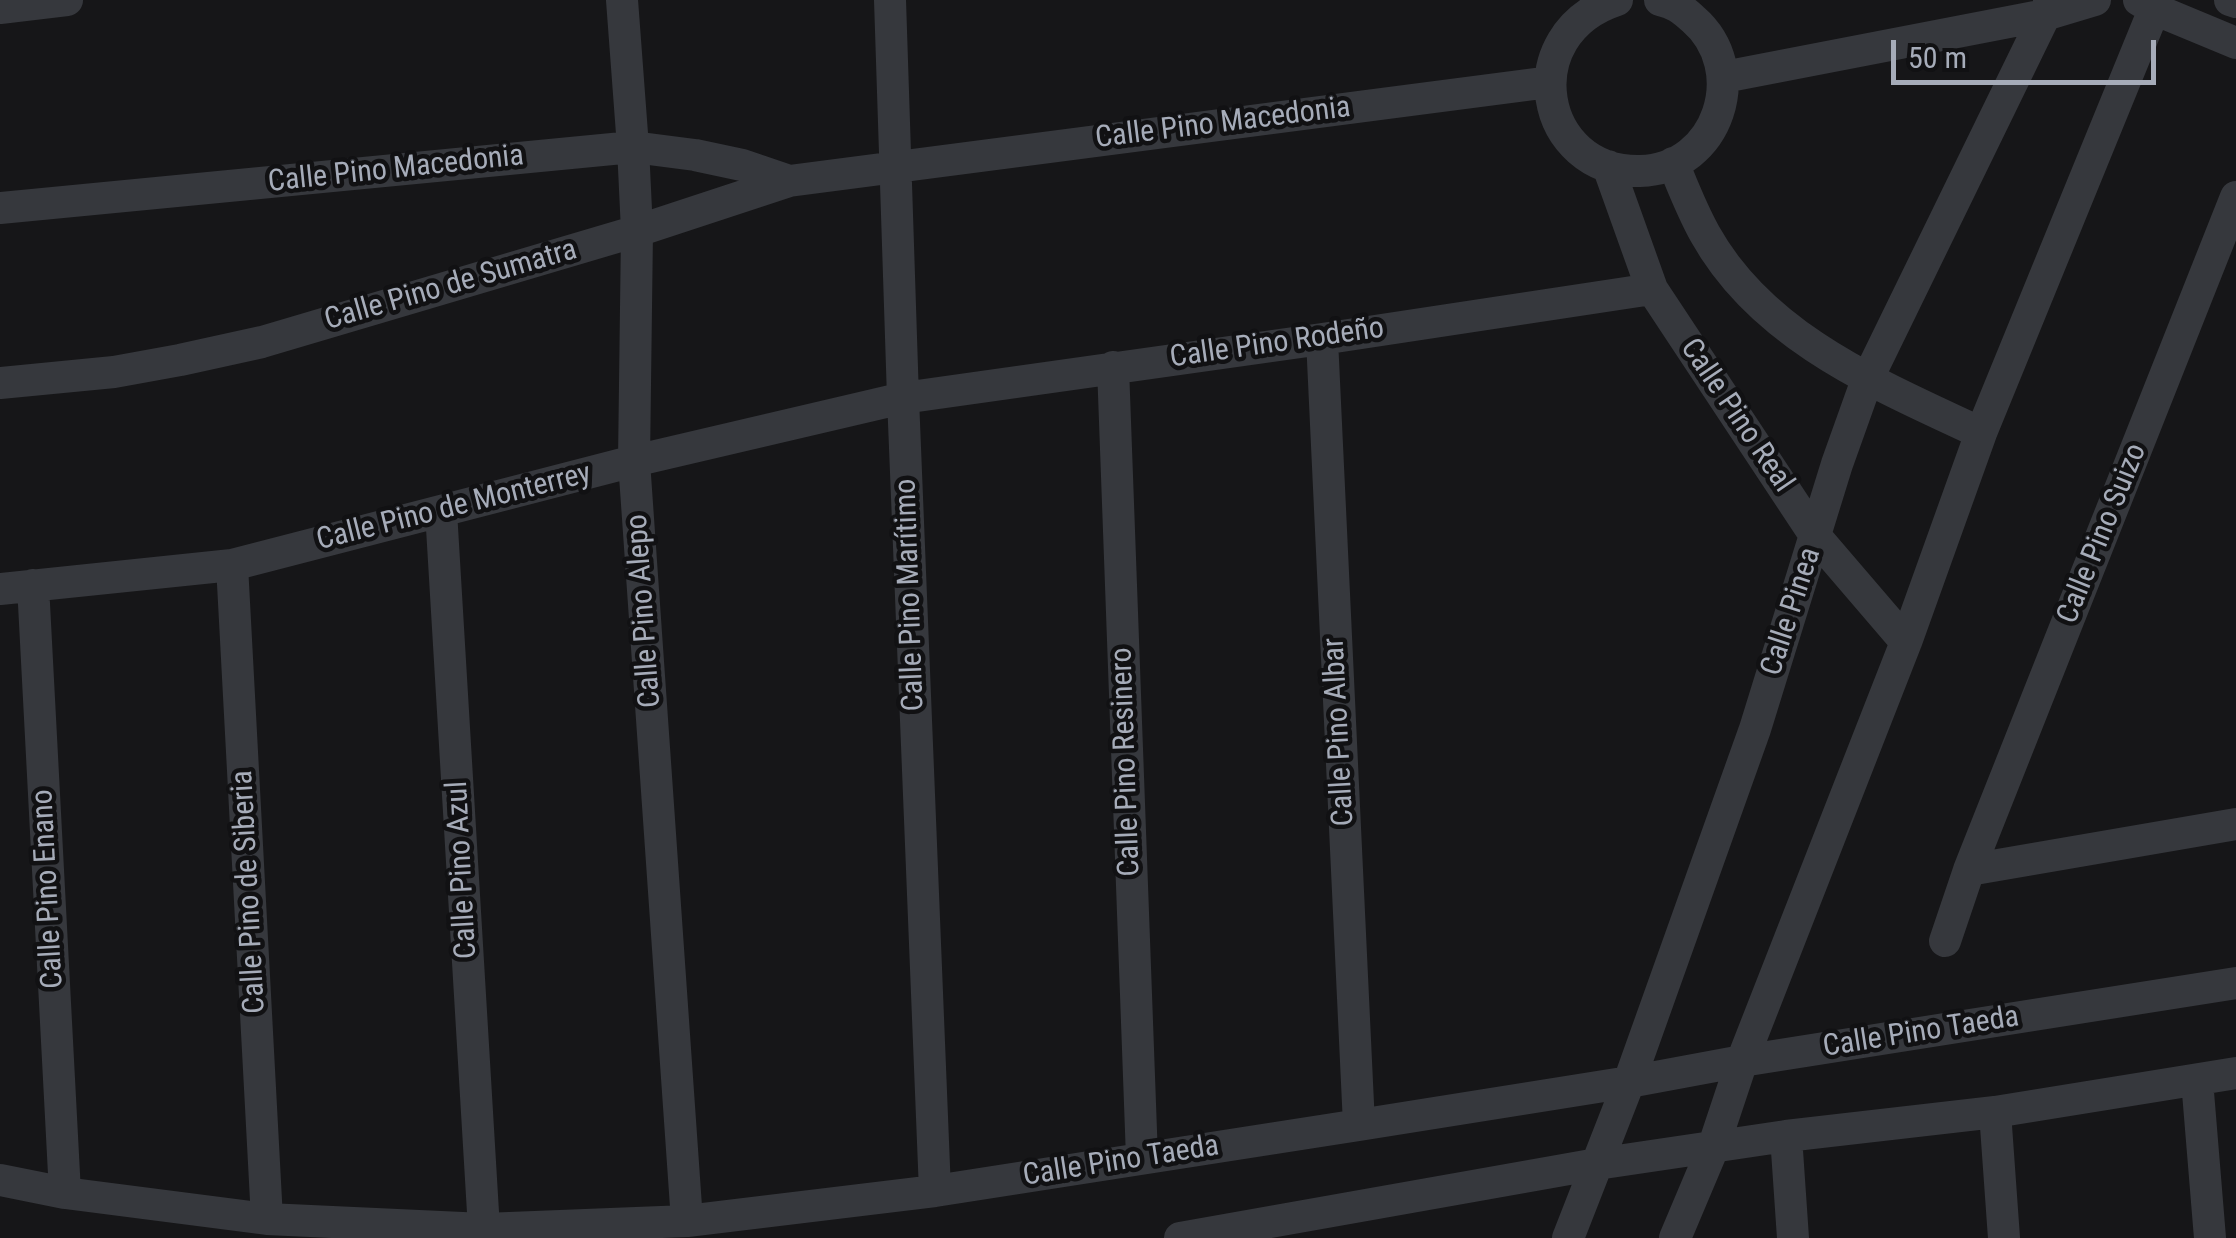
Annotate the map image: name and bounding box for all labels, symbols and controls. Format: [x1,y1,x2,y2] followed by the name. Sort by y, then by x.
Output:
[1896,20,2161,82] scale bar
[1908,40,1967,75] text: 50 m
[1093,90,1353,158] street label: Calle Pino Macedonia
[266,139,526,201] street label: Calle Pino Macedonia
[321,233,581,339] street label: Calle Pino de Sumatra
[1168,311,1386,377] street label: Calle Pino Rodeño
[1671,332,1801,500] street label: Calle Pino Real
[2051,439,2155,629] street label: Calle Pino Suizo
[313,456,595,560] street label: Calle Pino de Monterrey
[889,478,933,712] street label: Calle Pino Marítimo
[620,513,670,709] street label: Calle Pino Alepo
[1754,543,1830,681] street label: Calle Pinea
[1317,637,1363,827] street label: Calle Pino Albar
[1105,647,1149,877] street label: Calle Pino Resinero
[226,769,274,1015] street label: Calle Pino de Siberia
[440,780,486,960] street label: Calle Pino Azul
[26,788,72,990] street label: Calle Pino Enano
[1821,1000,2021,1066] street label: Calle Pino Taeda
[1021,1129,1221,1195] street label: Calle Pino Taeda

